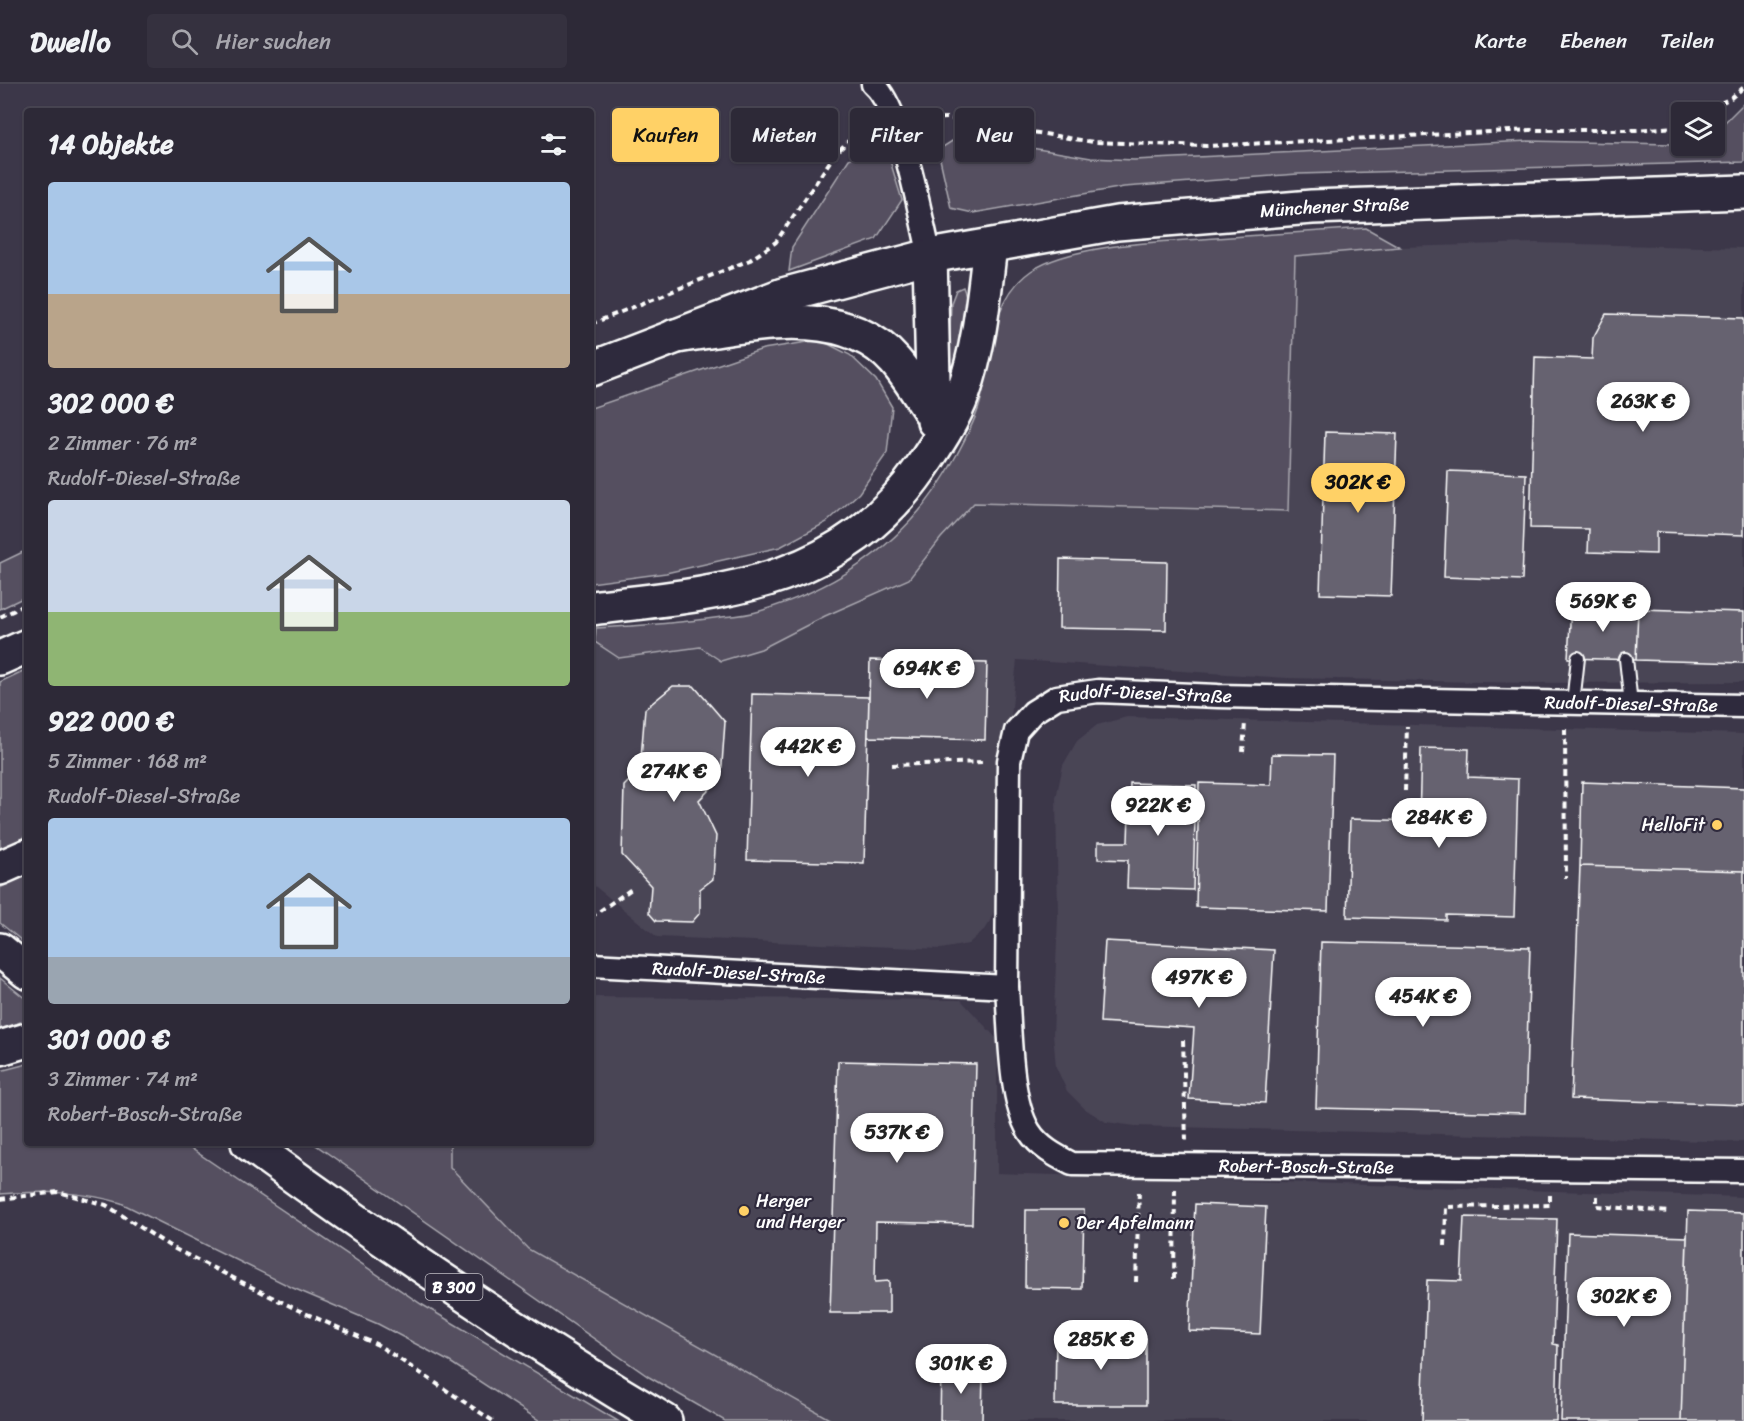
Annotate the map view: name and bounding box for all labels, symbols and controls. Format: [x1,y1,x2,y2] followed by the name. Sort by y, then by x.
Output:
[147,14,567,68] search box
[30,17,111,66] text: Dwello
[216,22,331,61] text: Hier suchen
[1475,22,1527,60] text: Karte
[1560,22,1627,60] text: Ebenen
[1660,22,1714,60] text: Teilen
[168,25,201,58] icon: search
[1671,102,1725,156] map controls
[1671,102,1725,156] button: layers
[612,108,719,162] chip: Kaufen
[731,108,838,162] chip: Mieten
[850,108,943,162] chip: Filter
[955,108,1034,162] chip: Neu
[48,121,174,167] text: 14 Objekte
[537,128,570,161] icon: filters
[1259,188,1410,227] street label: Münchener Straße
[255,221,363,329] icon: home
[48,380,174,426] text: 302 000 €
[1594,382,1692,433] pin: 263K €
[1611,384,1675,419] text: 263K €
[48,426,197,461] text: 2 Zimmer · 76 m²
[48,461,240,496] text: Rudolf-Diesel-Straße
[1309,463,1407,514] pin: 302K €
[1325,465,1391,500] text: 302K €
[255,539,363,647] icon: home
[1554,582,1652,633] pin: 569K €
[1570,584,1636,619] text: 569K €
[878,649,976,700] pin: 694K €
[894,651,960,686] text: 694K €
[1057,675,1232,713] street label: Rudolf-Diesel-Straße
[1544,686,1718,721] street label: Rudolf-Diesel-Straße
[48,698,174,744] text: 922 000 €
[759,727,857,778] pin: 442K €
[774,729,842,764] text: 442K €
[48,744,207,779] text: 5 Zimmer · 168 m²
[625,752,723,803] pin: 274K €
[641,754,707,789] text: 274K €
[48,779,240,814] text: Rudolf-Diesel-Straße
[1109,786,1207,837] pin: 922K €
[1125,788,1191,823] text: 922K €
[1390,798,1488,849] pin: 284K €
[1406,800,1472,835] text: 284K €
[1642,809,1706,841] place label: HelloFit
[1710,818,1724,832] marker: HelloFit
[255,857,363,965] icon: home
[651,952,826,993] street label: Rudolf-Diesel-Straße
[1150,958,1248,1009] pin: 497K €
[1166,960,1232,995] text: 497K €
[1374,977,1472,1028] pin: 454K €
[1389,979,1457,1014] text: 454K €
[48,1016,170,1062] text: 301 000 €
[48,1062,198,1097] text: 3 Zimmer · 74 m²
[48,1097,242,1132] text: Robert-Bosch-Straße
[848,1113,946,1164] pin: 537K €
[864,1115,930,1150] text: 537K €
[1219,1150,1394,1183] street label: Robert-Bosch-Straße
[756,1185,846,1238] place label: Herger und Herger
[737,1204,751,1218] marker: Herger und Herger
[1076,1207,1194,1239] place label: Der Apfelmann
[1057,1216,1071,1230] marker: Der Apfelmann
[426,1274,482,1300] road number: B 300
[1575,1277,1673,1328] pin: 302K €
[1591,1279,1657,1314] text: 302K €
[1052,1320,1150,1371] pin: 285K €
[1068,1322,1134,1357] text: 285K €
[912,1344,1010,1395] pin: 301K €
[930,1346,992,1381] text: 301K €

